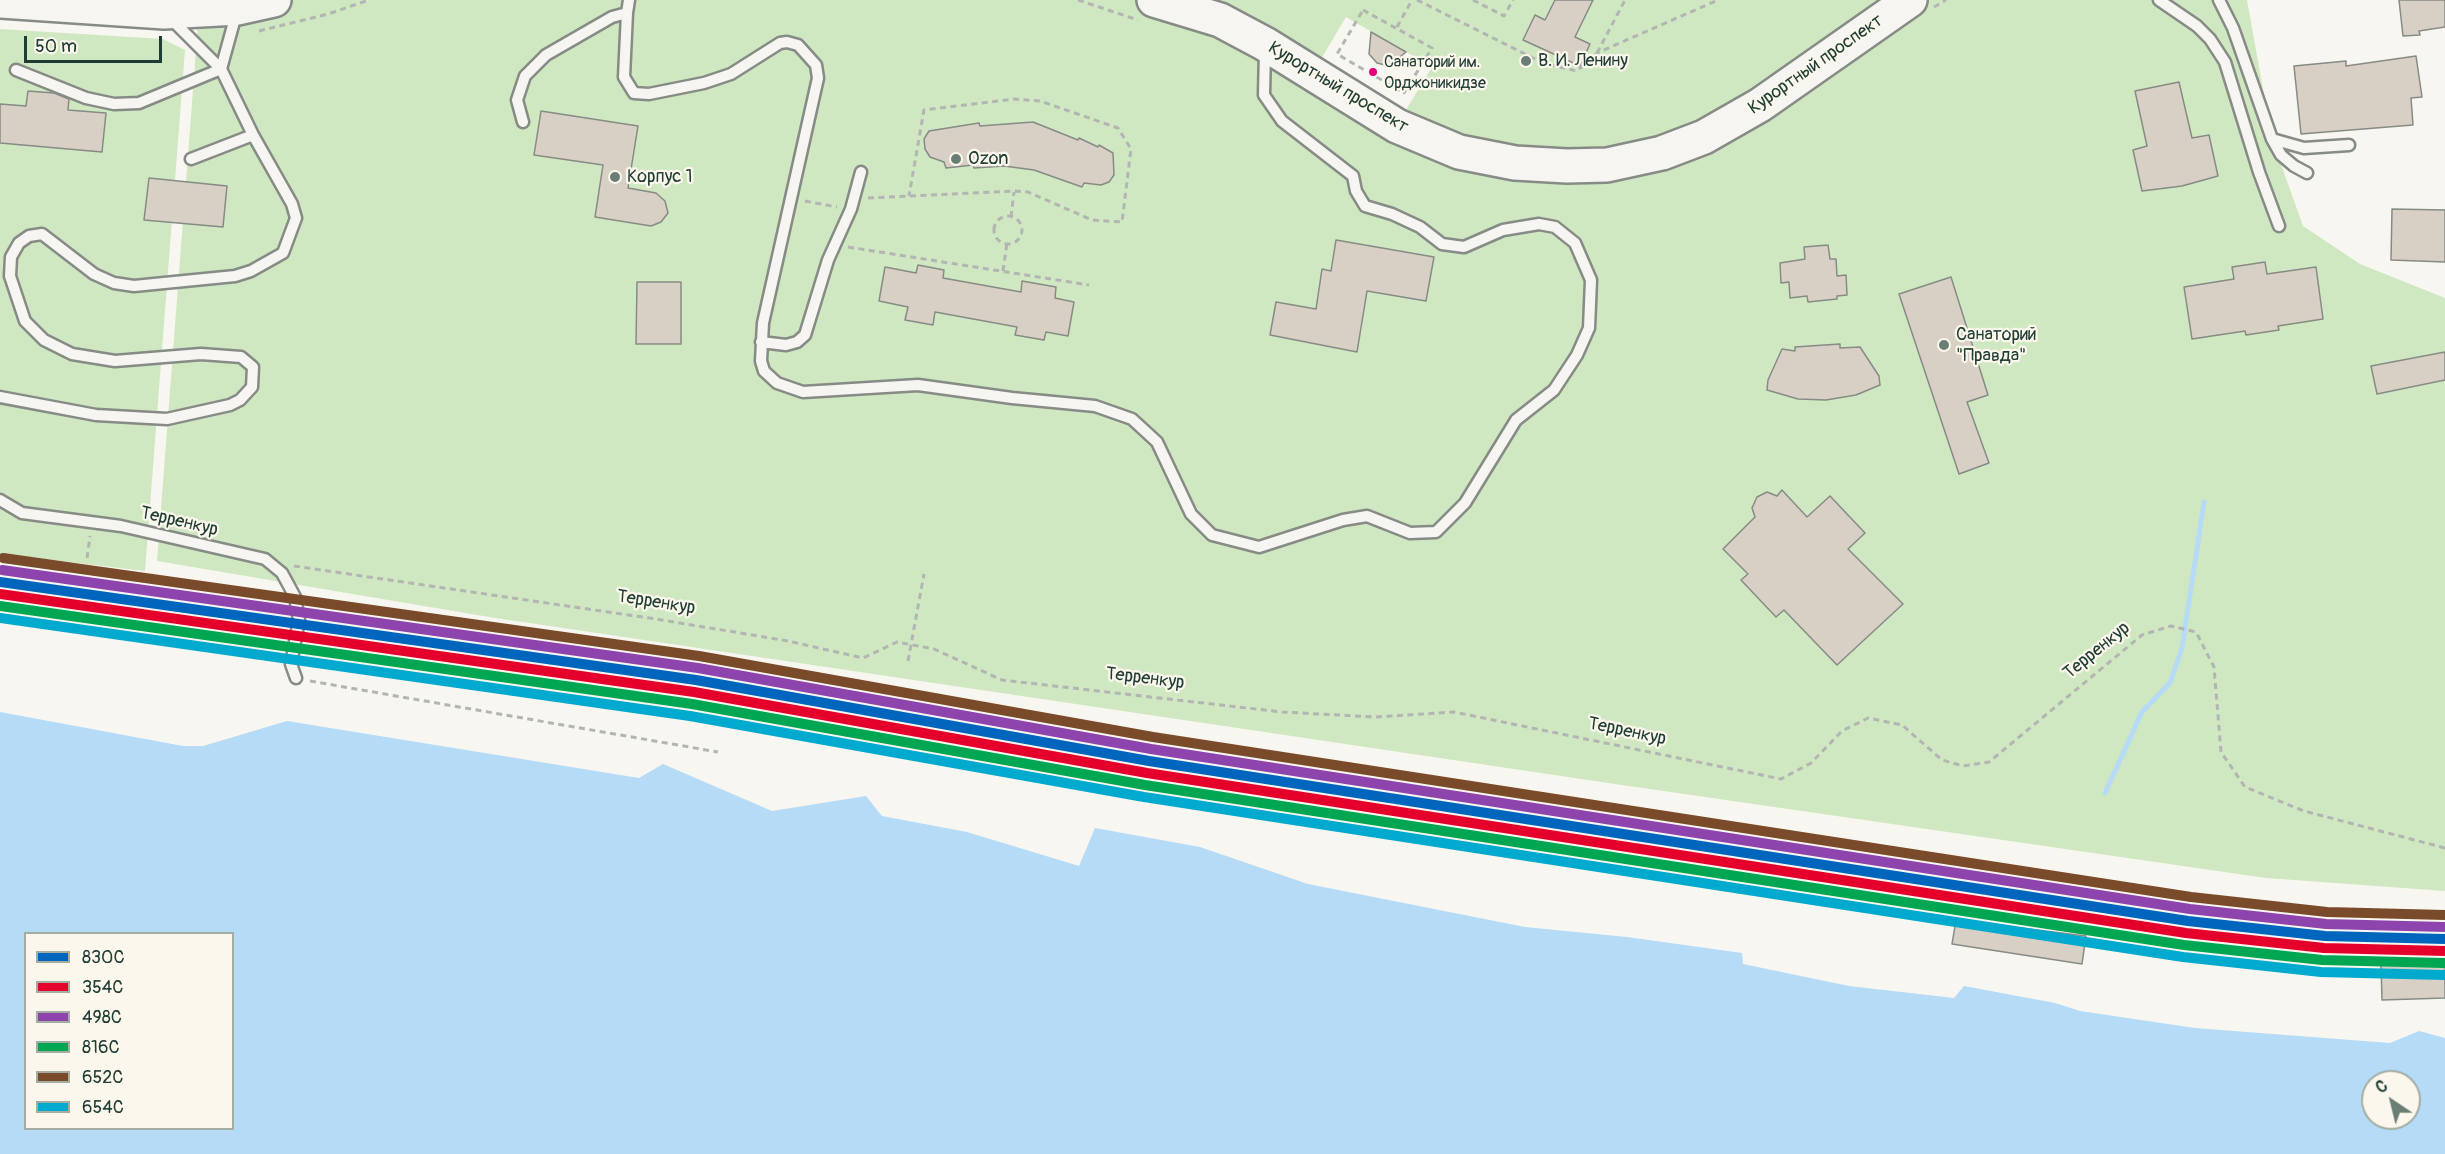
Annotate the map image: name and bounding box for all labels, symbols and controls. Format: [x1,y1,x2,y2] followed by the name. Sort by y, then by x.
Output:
[1744,10,1888,120] street label: Курортный проспект
[27,24,165,62] scale bar
[35,35,77,58] text: 50 m
[1264,38,1412,138] street label: Курортный проспект
[1538,50,1628,72] place label: В. И. Ленину
[1384,53,1486,91] place label: Санаторий им. Орджоникидзе
[1519,54,1533,68] marker: В. И. Ленину
[1367,66,1379,78] marker: Санаторий им. Орджоникидзе
[968,148,1008,170] place label: Ozon
[949,152,963,166] marker: Ozon
[627,166,692,188] place label: Корпус 1
[608,170,622,184] marker: Корпус 1
[1956,324,2037,366] place label: Санаторий "Правда"
[1937,338,1951,352] marker: Санаторий "Правда"
[138,503,220,541] street label: Терренкур
[615,586,697,620] street label: Терренкур
[2059,618,2135,684] street label: Терренкур
[1104,663,1186,695] street label: Терренкур
[1586,713,1668,751] street label: Терренкур
[24,932,234,1130] legend
[82,946,125,969] text: 830С
[82,976,123,999] text: 354С
[82,1006,122,1029] text: 498С
[82,1036,120,1059] text: 816С
[82,1066,123,1089] text: 652С
[2361,1070,2421,1130] north arrow
[2372,1076,2392,1098] text: С
[82,1096,124,1119] text: 654С

